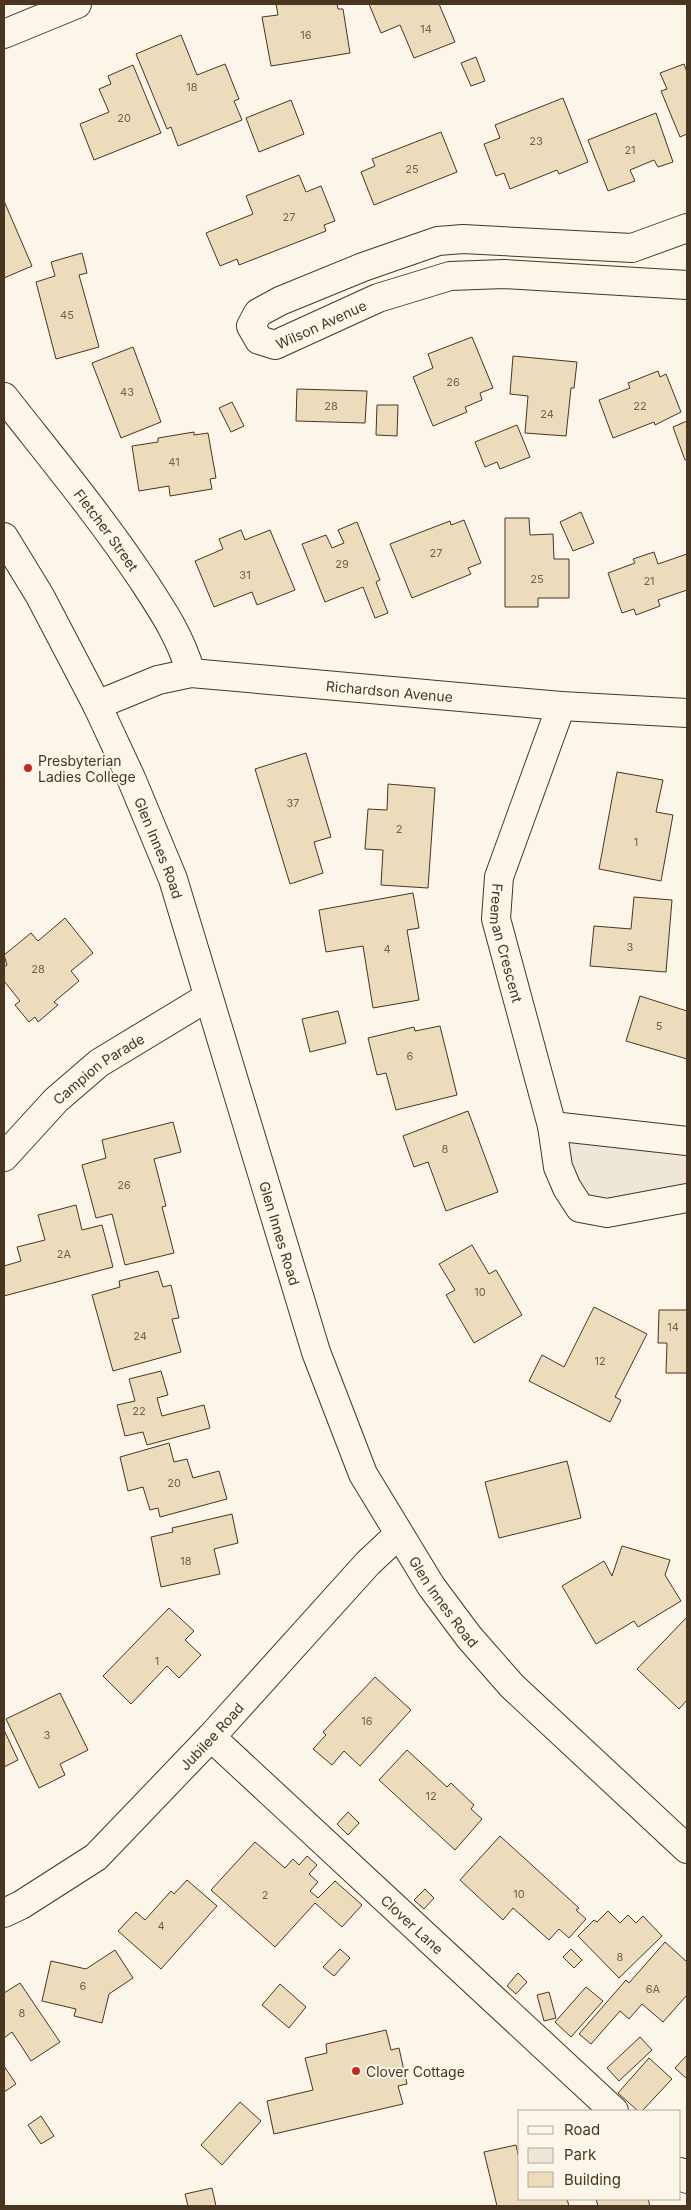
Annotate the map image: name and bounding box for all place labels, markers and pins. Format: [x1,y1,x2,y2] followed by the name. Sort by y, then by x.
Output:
[38,752,136,785] place label: Presbyterian Ladies College
[22,762,34,774] marker: Presbyterian Ladies College
[366,2063,465,2080] place label: Clover Cottage
[350,2065,362,2077] marker: Clover Cottage

